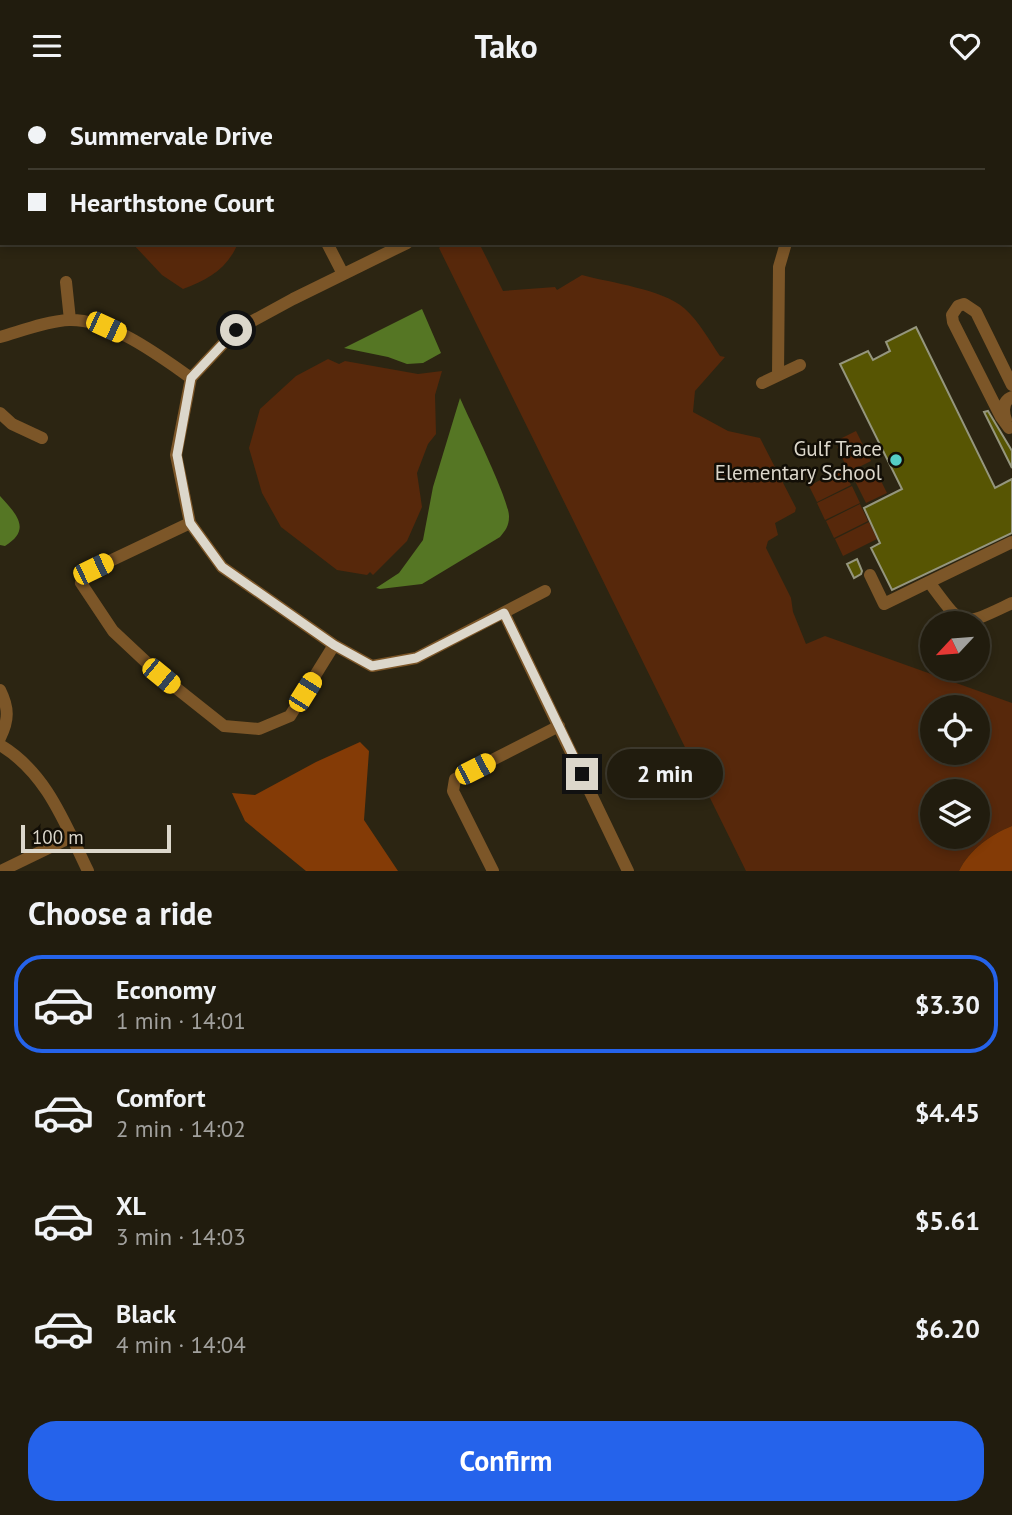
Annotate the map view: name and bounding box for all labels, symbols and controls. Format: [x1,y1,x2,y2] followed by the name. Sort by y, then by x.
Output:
[474,25,538,67] text: Tako
[28,27,66,65] icon: menu
[946,27,984,65] icon: heart
[70,119,273,152] text: Summervale Drive
[70,186,274,219] text: Hearthstone Court
[83,309,130,345] car
[220,314,252,346] route start
[715,435,882,486] place label: Gulf Trace Elementary School
[888,452,904,468] marker: Gulf Trace Elementary School
[70,550,117,588] car
[920,611,990,681] north arrow
[920,611,990,849] map controls
[139,655,184,697] car
[285,669,326,715] car
[920,695,990,765] button: locate
[606,749,722,799] callout: 2 min
[452,750,499,788] car
[566,758,598,790] route end
[637,759,693,788] text: 2 min
[920,779,990,849] button: layers
[21,822,172,854] scale bar
[32,825,84,849] text: 100 m
[28,892,213,934] text: Choose a ride
[32,973,95,1036] icon: car
[116,973,216,1006] text: Economy
[915,988,980,1021] text: $3.30
[116,1006,246,1035] text: 1 min · 14:01
[32,1081,95,1144] icon: car
[116,1081,206,1114] text: Comfort
[915,1096,980,1129] text: $4.45
[116,1114,246,1143] text: 2 min · 14:02
[32,1189,95,1252] icon: car
[116,1189,146,1222] text: XL
[915,1204,980,1237] text: $5.61
[116,1222,246,1251] text: 3 min · 14:03
[32,1297,95,1360] icon: car
[116,1297,176,1330] text: Black
[915,1312,980,1345] text: $6.20
[116,1330,246,1359] text: 4 min · 14:04
[28,1421,984,1501] button: Confirm

